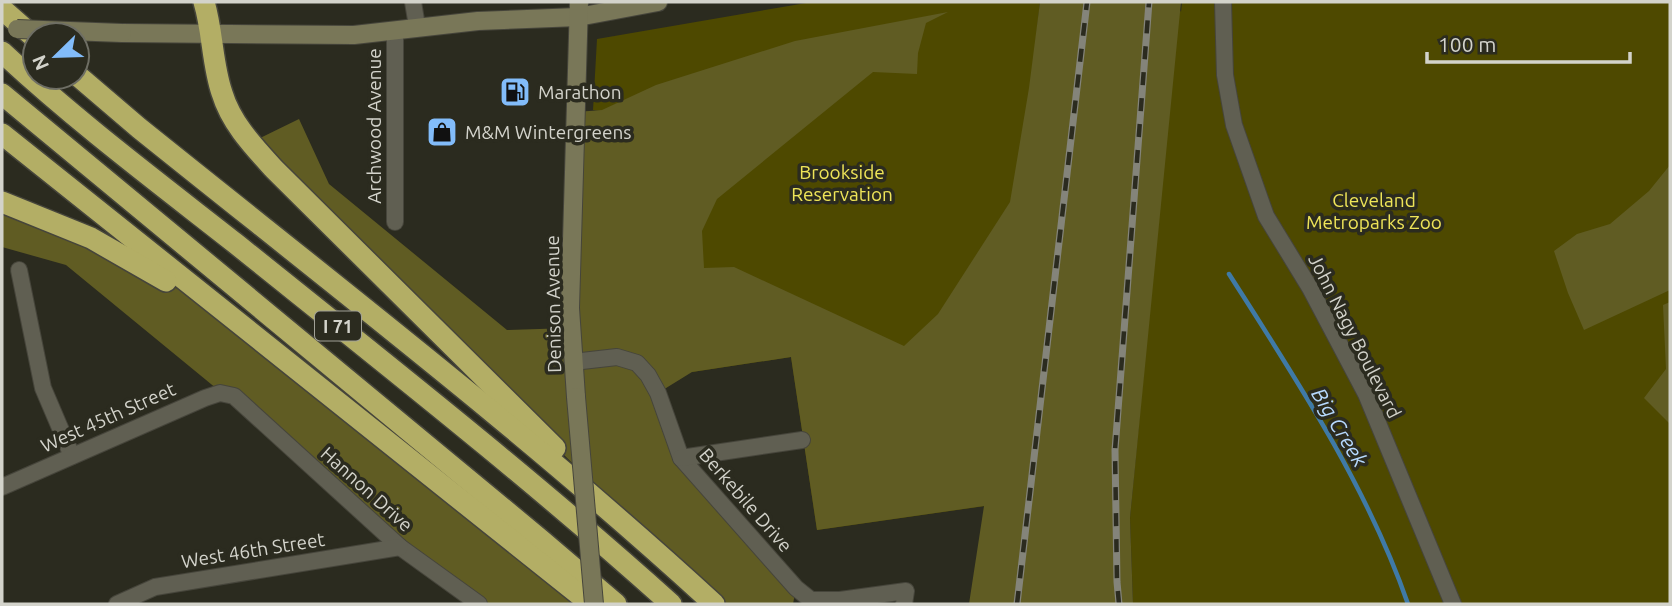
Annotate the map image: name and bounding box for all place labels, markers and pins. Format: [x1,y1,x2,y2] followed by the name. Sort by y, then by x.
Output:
[498,75,532,109] fuel station icon: Marathon
[538,81,622,103] place label: Marathon
[425,115,459,149] shop icon: M&M Wintergreens
[465,121,632,143] place label: M&M Wintergreens

